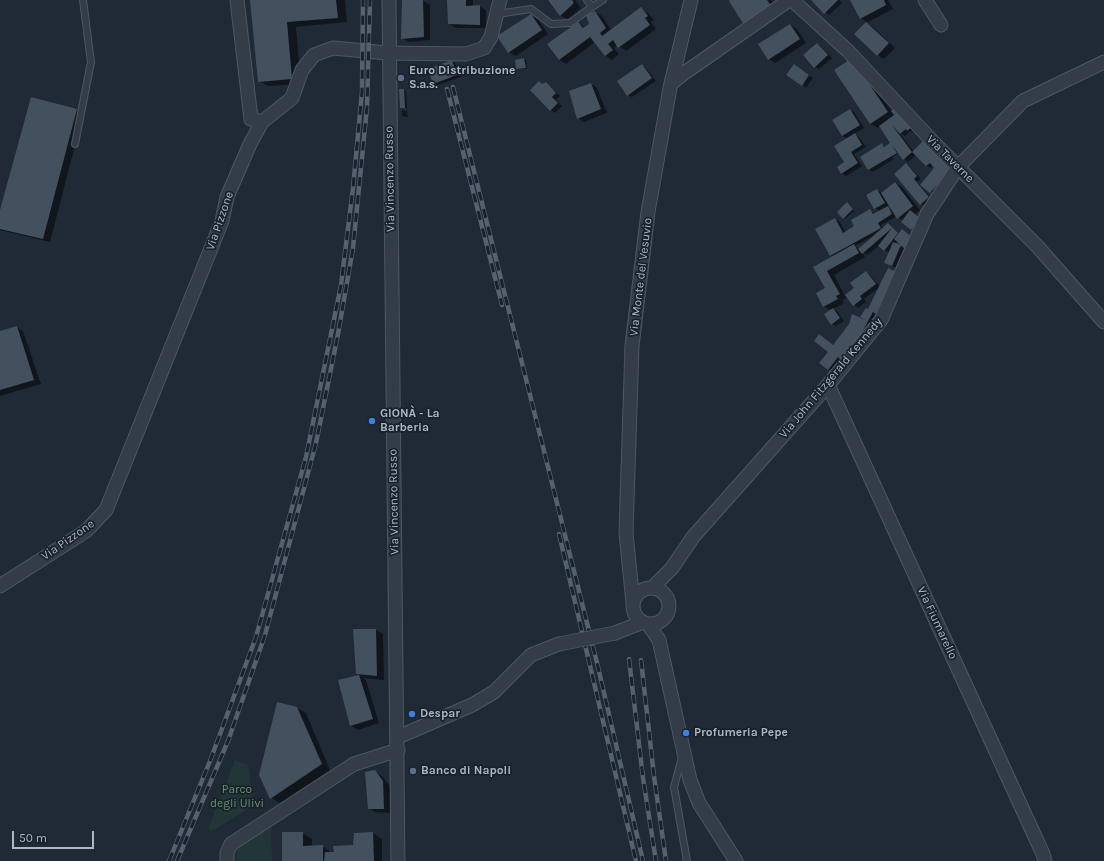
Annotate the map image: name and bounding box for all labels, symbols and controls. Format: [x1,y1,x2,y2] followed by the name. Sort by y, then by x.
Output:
[409,64,515,92] place label: Euro Distribuzione S.a.s.
[396,73,406,83] marker: Euro Distribuzione S.a.s.
[382,126,398,232] street label: Via Vincenzo Russo
[923,132,977,186] street label: Via Taverne
[203,190,237,252] street label: Via Pizzone
[627,217,655,337] street label: Via Monte del Vesuvio
[776,315,886,441] street label: Via John Fitzgerald Kennedy
[380,407,440,435] place label: GIONÀ - La Barberia
[367,416,377,426] marker: GIONÀ - La Barberia
[386,449,402,555] street label: Via Vincenzo Russo
[39,517,97,563] street label: Via Pizzone
[914,584,960,662] street label: Via Fiumarello
[420,707,460,721] place label: Despar
[407,709,417,719] marker: Despar
[694,726,788,740] place label: Profumeria Pepe
[681,728,691,738] marker: Profumeria Pepe
[421,764,511,778] place label: Banco di Napoli
[408,766,418,776] marker: Banco di Napoli
[210,783,264,811] park label: Parco degli Ulivi
[14,823,96,849] scale bar
[19,831,47,845] text: 50 m

